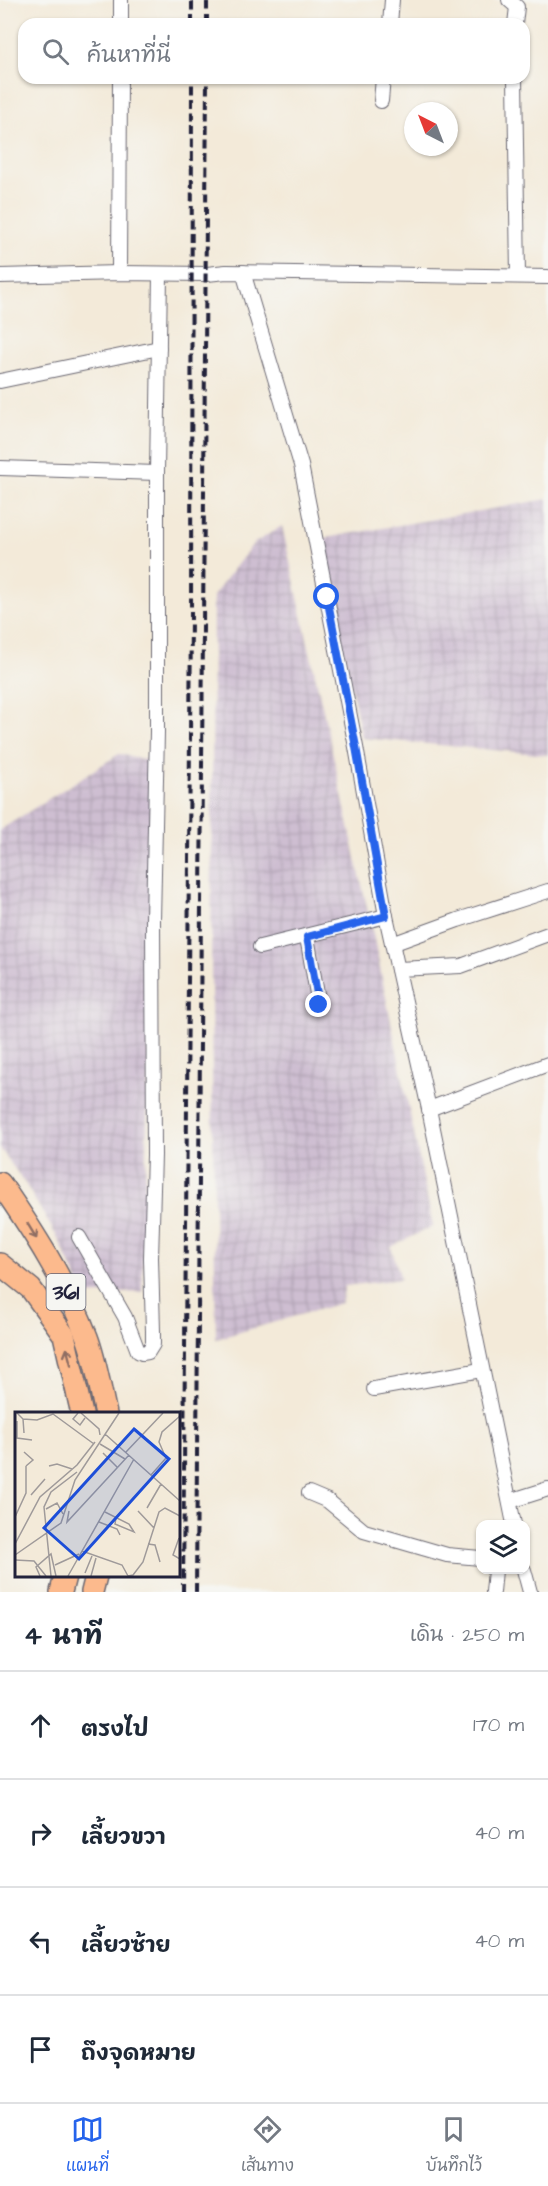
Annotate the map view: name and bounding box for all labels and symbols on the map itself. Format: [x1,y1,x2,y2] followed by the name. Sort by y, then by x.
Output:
[404,102,458,156] north arrow
[313,583,339,609] route start
[305,991,331,1017] route end
[27,1222,39,1239] one-way arrow
[46,1274,86,1310] road number: 361
[63,1347,75,1366] one-way arrow
[15,1412,180,1577] inset map

